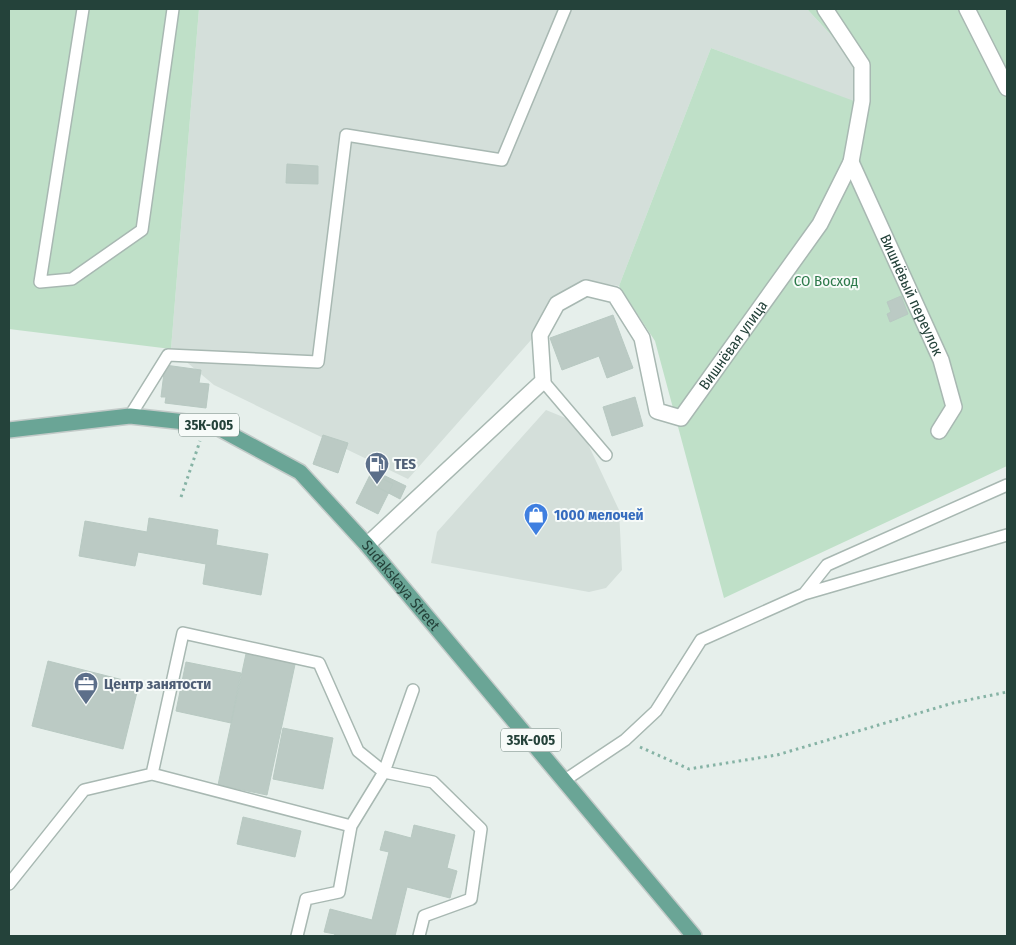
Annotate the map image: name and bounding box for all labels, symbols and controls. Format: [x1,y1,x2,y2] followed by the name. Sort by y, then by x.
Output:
[876,231,947,358] street label: Вишнёвый переулок
[794,272,858,290] park label: СО Восход
[695,297,771,393] street label: Вишнёвая улица
[179,414,239,436] road number: 35К-005
[364,451,390,485] fuel station icon: TES
[394,455,416,473] place label: TES
[523,502,549,536] shop icon: 1000 мелочей
[554,506,644,524] place label: 1000 мелочей
[358,537,444,634] street label: Sudakskaya Street
[73,671,99,705] office icon: Центр занятости
[104,675,211,693] place label: Центр занятости
[501,728,561,752] road number: 35К-005

